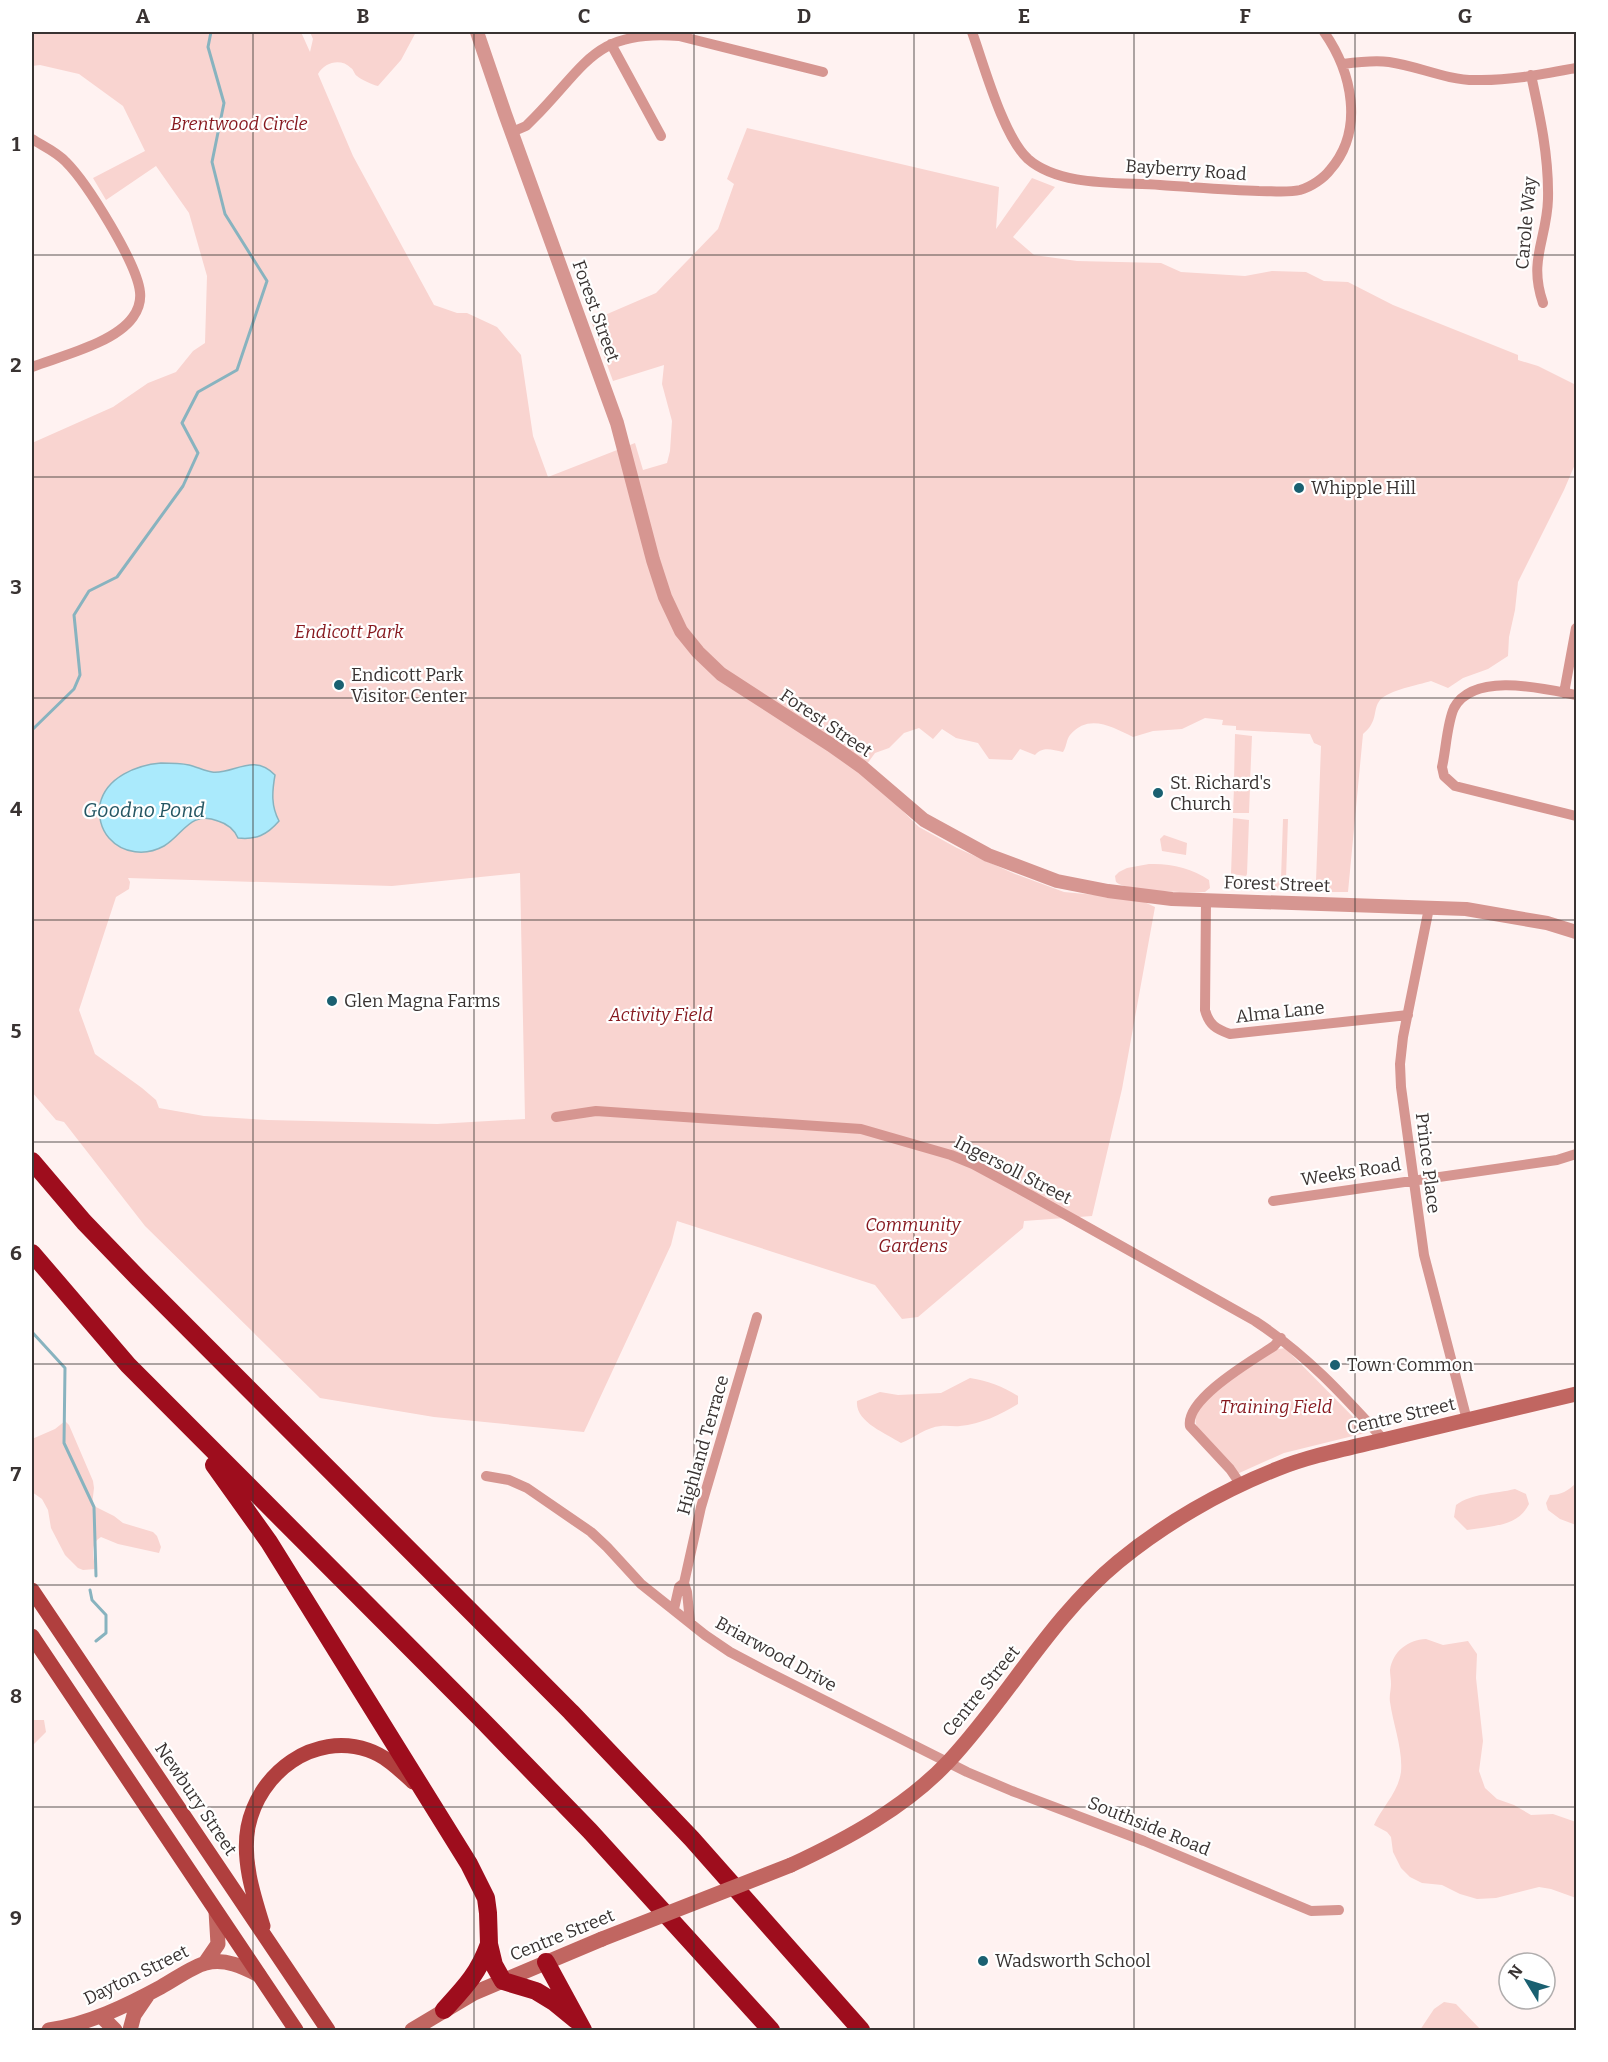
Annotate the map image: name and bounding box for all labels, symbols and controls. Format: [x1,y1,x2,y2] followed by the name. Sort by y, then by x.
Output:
[136,4,151,28] text: A
[357,4,370,28] text: B
[578,4,590,28] text: C
[797,4,811,28] text: D
[1018,4,1030,28] text: E
[1239,4,1251,28] text: F
[1458,4,1472,28] text: G
[170,113,308,135] park label: Brentwood Circle
[12,132,21,156] text: 1
[1125,155,1248,185] street label: Bayberry Road
[1511,175,1541,270] street label: Carole Way
[567,257,625,365] street label: Forest Street
[10,353,22,377] text: 2
[1311,477,1416,499] place label: Whipple Hill
[1292,481,1306,495] marker: Whipple Hill
[10,575,22,599] text: 3
[294,621,404,643] park label: Endicott Park
[351,664,467,707] place label: Endicott Park Visitor Center
[332,678,346,692] marker: Endicott Park Visitor Center
[776,684,877,762] street label: Forest Street
[1170,772,1271,815] place label: St. Richard's Church
[1151,786,1165,800] marker: St. Richard's Church
[10,797,22,821] text: 4
[83,798,205,822] water label: Goodno Pond
[1223,871,1331,897] street label: Forest Street
[344,990,500,1012] place label: Glen Magna Farms
[325,994,339,1008] marker: Glen Magna Farms
[1235,996,1325,1028] street label: Alma Lane
[608,1004,713,1026] park label: Activity Field
[11,1019,22,1043] text: 5
[1411,1111,1445,1215] street label: Prince Place
[951,1131,1076,1209] street label: Ingersoll Street
[1299,1153,1403,1191] street label: Weeks Road
[865,1214,962,1257] park label: Community Gardens
[10,1241,22,1265] text: 6
[1347,1354,1474,1376] place label: Town Common
[1328,1358,1342,1372] marker: Town Common
[673,1373,733,1517] street label: Highland Terrace
[1345,1393,1458,1439] street label: Centre Street
[1220,1396,1333,1418] park label: Training Field
[11,1462,22,1486] text: 7
[711,1612,841,1696] street label: Briarwood Drive
[938,1641,1025,1741] street label: Centre Street
[10,1684,22,1708] text: 8
[150,1738,242,1860] street label: Newbury Street
[1085,1791,1214,1861] street label: Southside Road
[507,1904,618,1966] street label: Centre Street
[10,1906,22,1930] text: 9
[80,1940,192,2010] street label: Dayton Street
[995,1950,1151,1972] place label: Wadsworth School
[1497,1951,1557,2011] north arrow
[976,1954,990,1968] marker: Wadsworth School
[1504,1961,1527,1983] text: N

